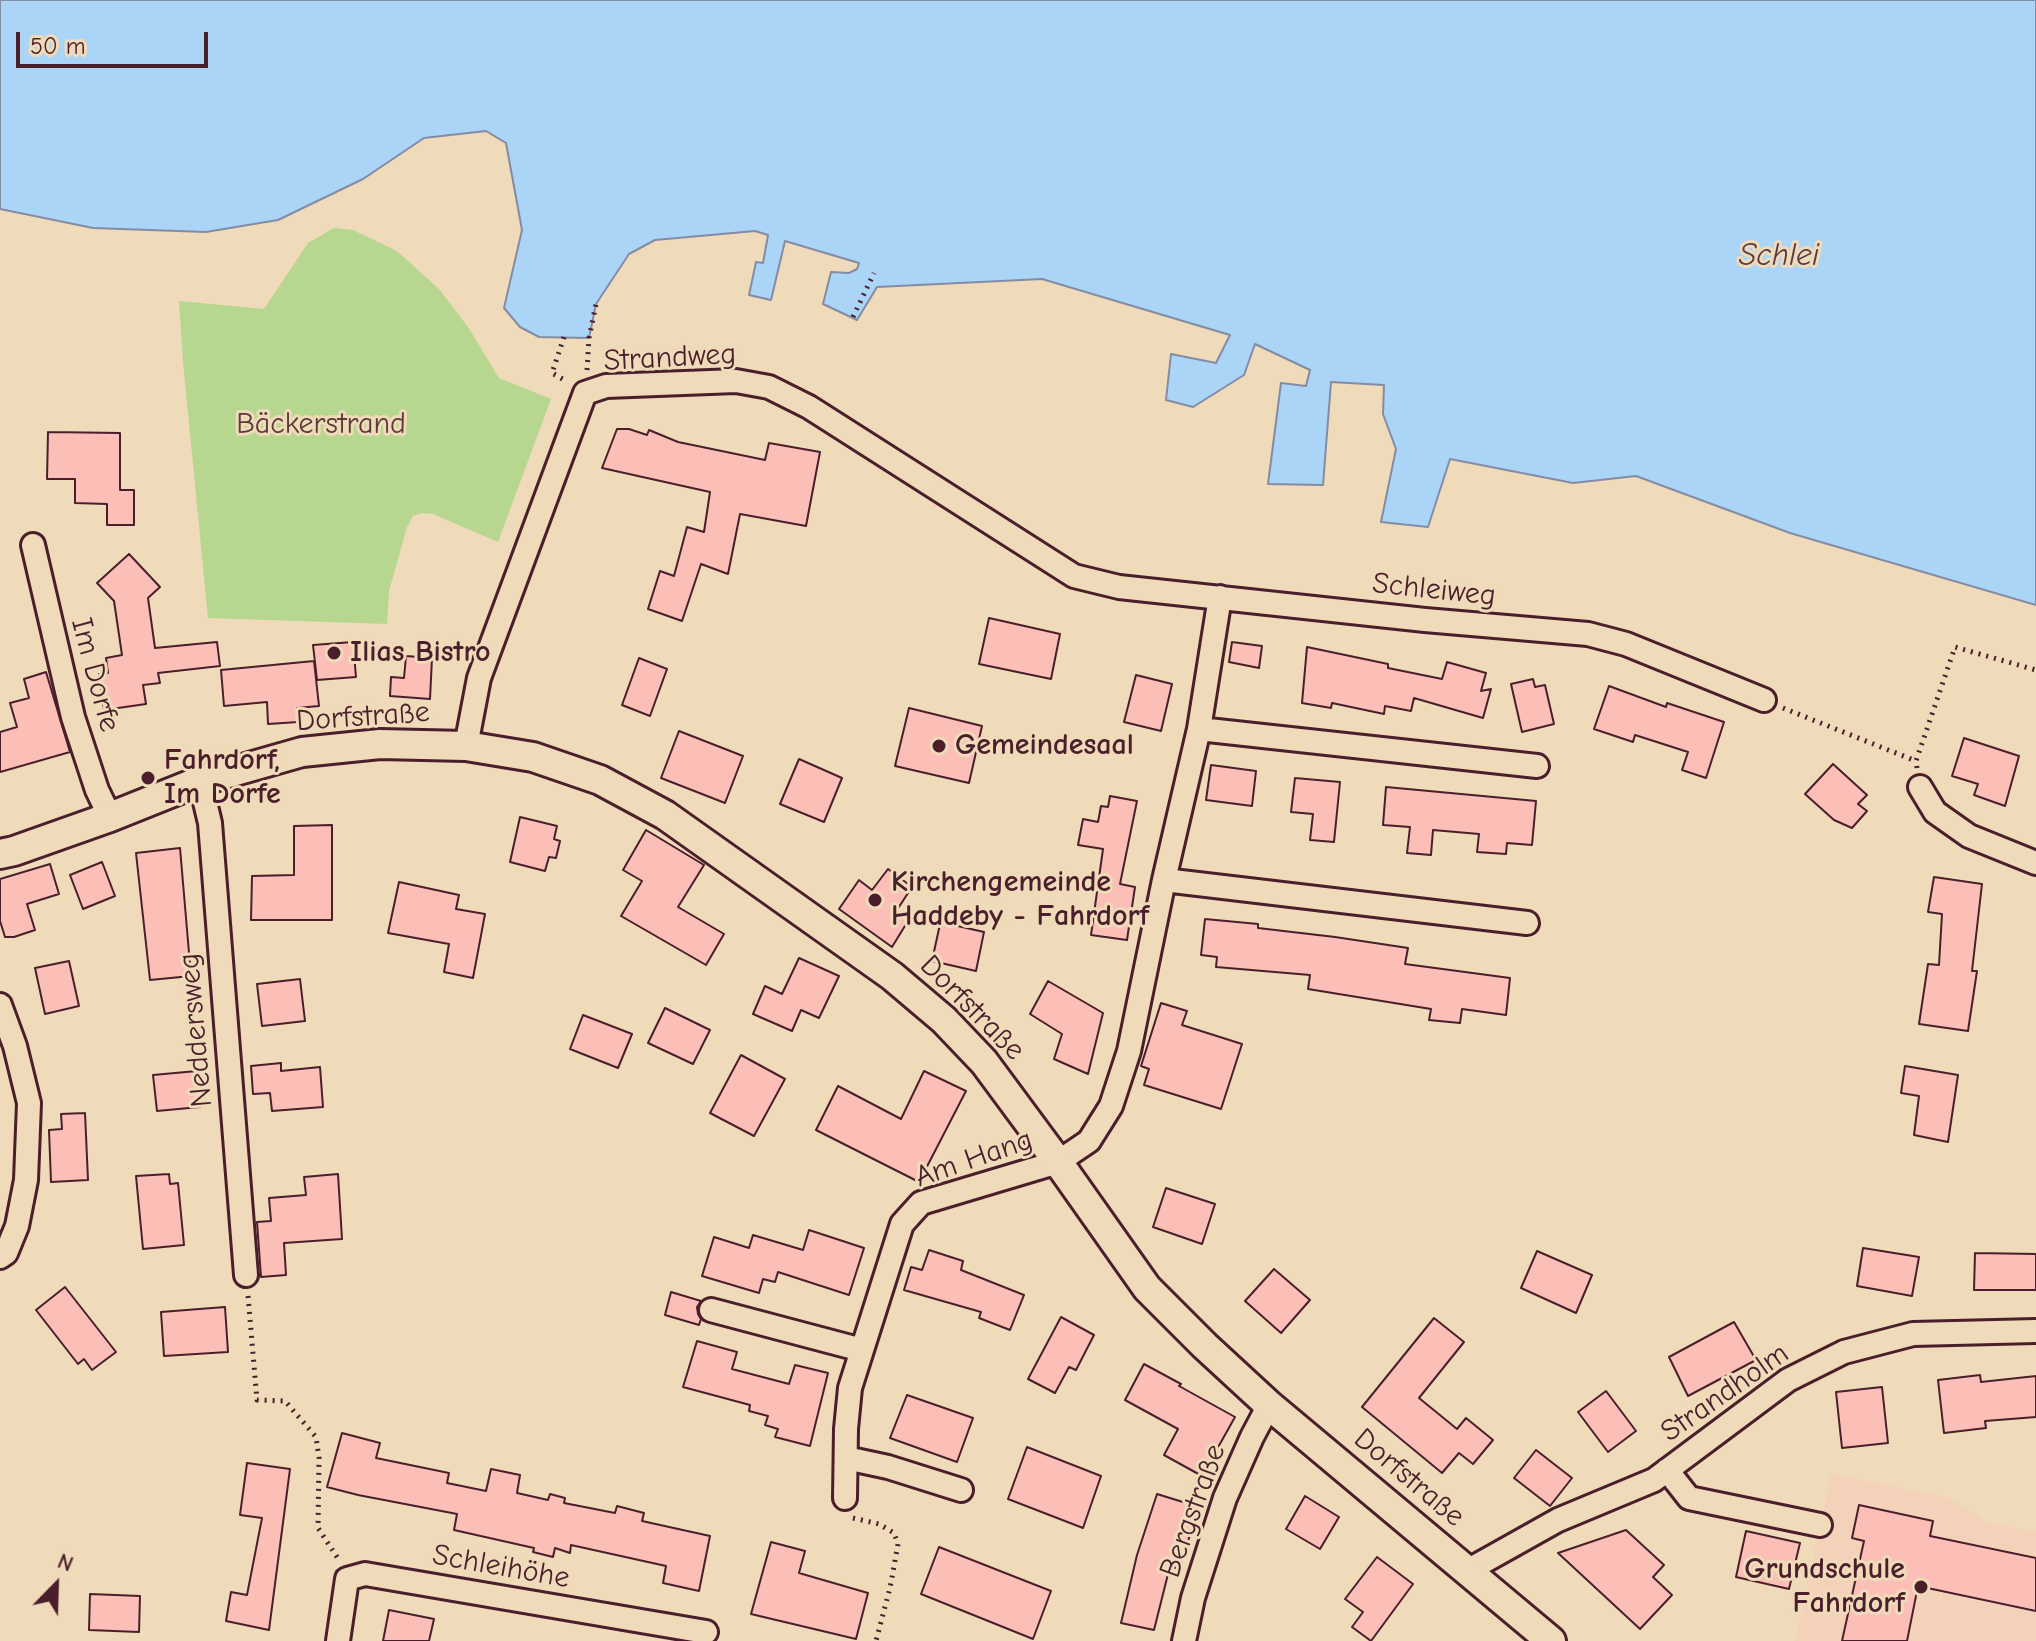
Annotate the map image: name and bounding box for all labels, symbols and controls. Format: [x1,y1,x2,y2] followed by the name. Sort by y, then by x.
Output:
[20,16,212,66] scale bar
[30,32,86,60] text: 50 m
[1739,237,1819,275] water label: Schlei
[603,337,737,379] street label: Strandweg
[236,407,406,443] park label: Bäckerstrand
[1371,566,1497,614] street label: Schleiweg
[63,614,127,736] street label: Im Dorfe
[350,635,491,671] place label: Ilias Bistro
[325,644,343,662] marker: Ilias Bistro
[295,694,431,740] street label: Dorfstraße
[955,728,1134,764] place label: Gemeindesaal
[930,737,948,755] marker: Gemeindesaal
[164,743,281,814] place label: Fahrdorf, Im Dorfe
[139,769,157,787] marker: Fahrdorf, Im Dorfe
[891,865,1149,936] place label: Kirchengemeinde Haddeby - Fahrdorf
[866,891,884,909] marker: Kirchengemeinde Haddeby - Fahrdorf
[912,948,1032,1068] street label: Dorfstraße
[171,952,221,1108] street label: Neddersweg
[911,1122,1037,1196] street label: Am Hang
[1654,1336,1796,1450] street label: Strandholm
[1346,1421,1472,1535] street label: Dorfstraße
[1152,1439,1234,1583] street label: Bergstraße
[430,1537,572,1597] street label: Schleihöhe
[16,1545,96,1625] north arrow
[54,1548,77,1578] text: N
[1744,1552,1905,1622] place label: Grundschule Fahrdorf
[1912,1578,1930,1596] marker: Grundschule Fahrdorf

